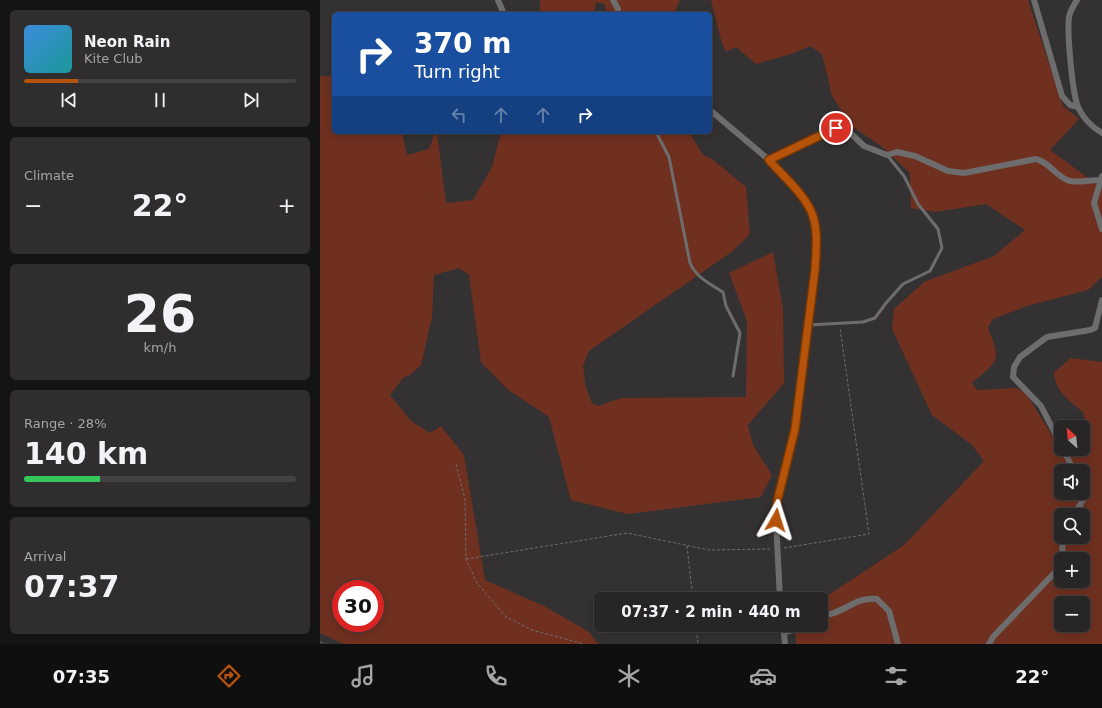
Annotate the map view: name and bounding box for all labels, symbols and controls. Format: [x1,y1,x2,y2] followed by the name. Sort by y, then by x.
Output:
[414,27,511,60] text: 370 m
[348,28,400,80] icon: right
[84,33,170,51] text: Neon Rain
[84,51,143,66] text: Kite Club
[414,61,500,82] text: Turn right
[58,89,80,111] icon: previous
[149,89,171,111] icon: pause
[240,89,262,111] icon: next
[448,104,470,126] icon: left
[490,104,512,126] icon: ahead
[532,104,554,126] icon: ahead
[574,104,596,126] icon: right
[819,111,853,145] pin
[825,117,847,139] icon: arrive
[24,168,74,183] text: Climate
[132,188,188,223] text: 22°
[24,193,42,218] text: −
[278,193,296,218] text: +
[124,284,196,344] text: 26
[144,340,176,355] text: km/h
[24,416,107,431] text: Range · 28%
[1054,420,1090,456] north arrow
[1054,420,1090,632] map controls
[24,436,148,471] text: 140 km
[1054,464,1090,500] button: sound
[755,499,797,541] position arrow
[1054,508,1090,544] button: search
[24,549,66,564] text: Arrival
[1054,552,1090,588] button: +
[24,569,120,604] text: 07:37
[332,580,384,632] speed limit sign: 30
[1054,596,1090,632] button: −
[621,603,801,621] text: 07:37 · 2 min · 440 m
[215,662,243,690] icon: directions
[349,662,377,690] icon: music
[482,662,510,690] icon: phone
[615,662,643,690] icon: climate
[749,662,777,690] icon: car
[882,662,910,690] icon: filters
[53,666,110,687] text: 07:35
[1015,666,1049,687] text: 22°

